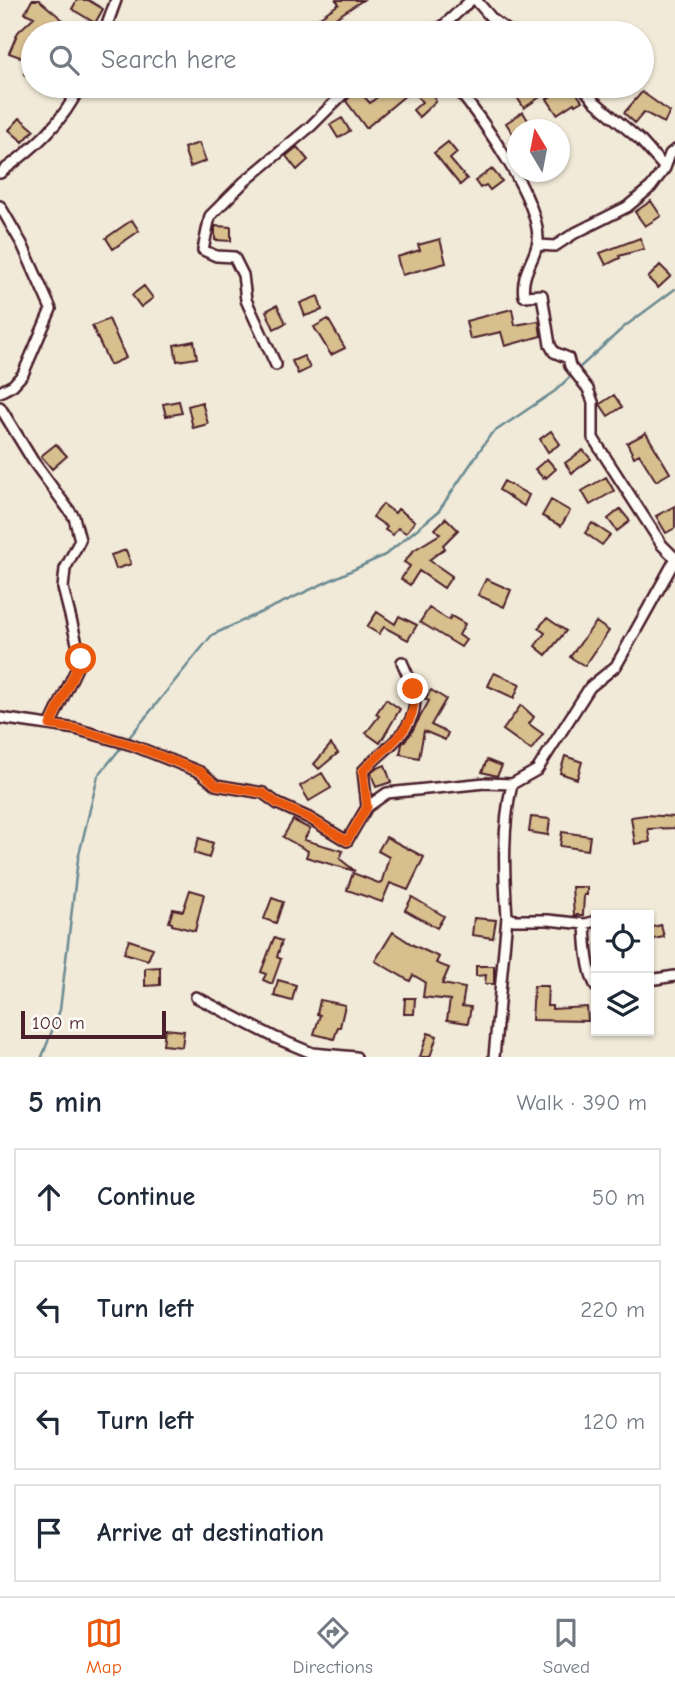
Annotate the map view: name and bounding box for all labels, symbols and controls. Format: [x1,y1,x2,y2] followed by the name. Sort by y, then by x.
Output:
[21,21,654,98] search box
[45,41,83,79] icon: search
[101,45,236,75] text: Search here
[507,119,570,182] north arrow
[65,643,96,674] route start
[397,673,428,704] route end
[591,910,654,1036] map controls
[591,910,654,973] button: locate
[591,973,654,1036] button: layers
[21,1008,166,1040] scale bar
[32,1012,85,1034] text: 100 m
[28,1085,102,1120] text: 5 min
[517,1089,647,1116] text: Walk · 390 m
[30,1178,68,1216] icon: ahead
[97,1182,195,1212] text: Continue
[592,1184,645,1211] text: 50 m
[30,1290,68,1328] icon: left
[97,1294,194,1324] text: Turn left
[580,1296,645,1323] text: 220 m
[30,1402,68,1440] icon: left
[97,1406,194,1436] text: Turn left
[583,1408,645,1435] text: 120 m
[30,1514,68,1552] icon: arrive
[97,1518,324,1548] text: Arrive at destination
[85,1614,123,1678] tab: Map
[293,1614,373,1678] tab: Directions
[543,1614,590,1678] tab: Saved

